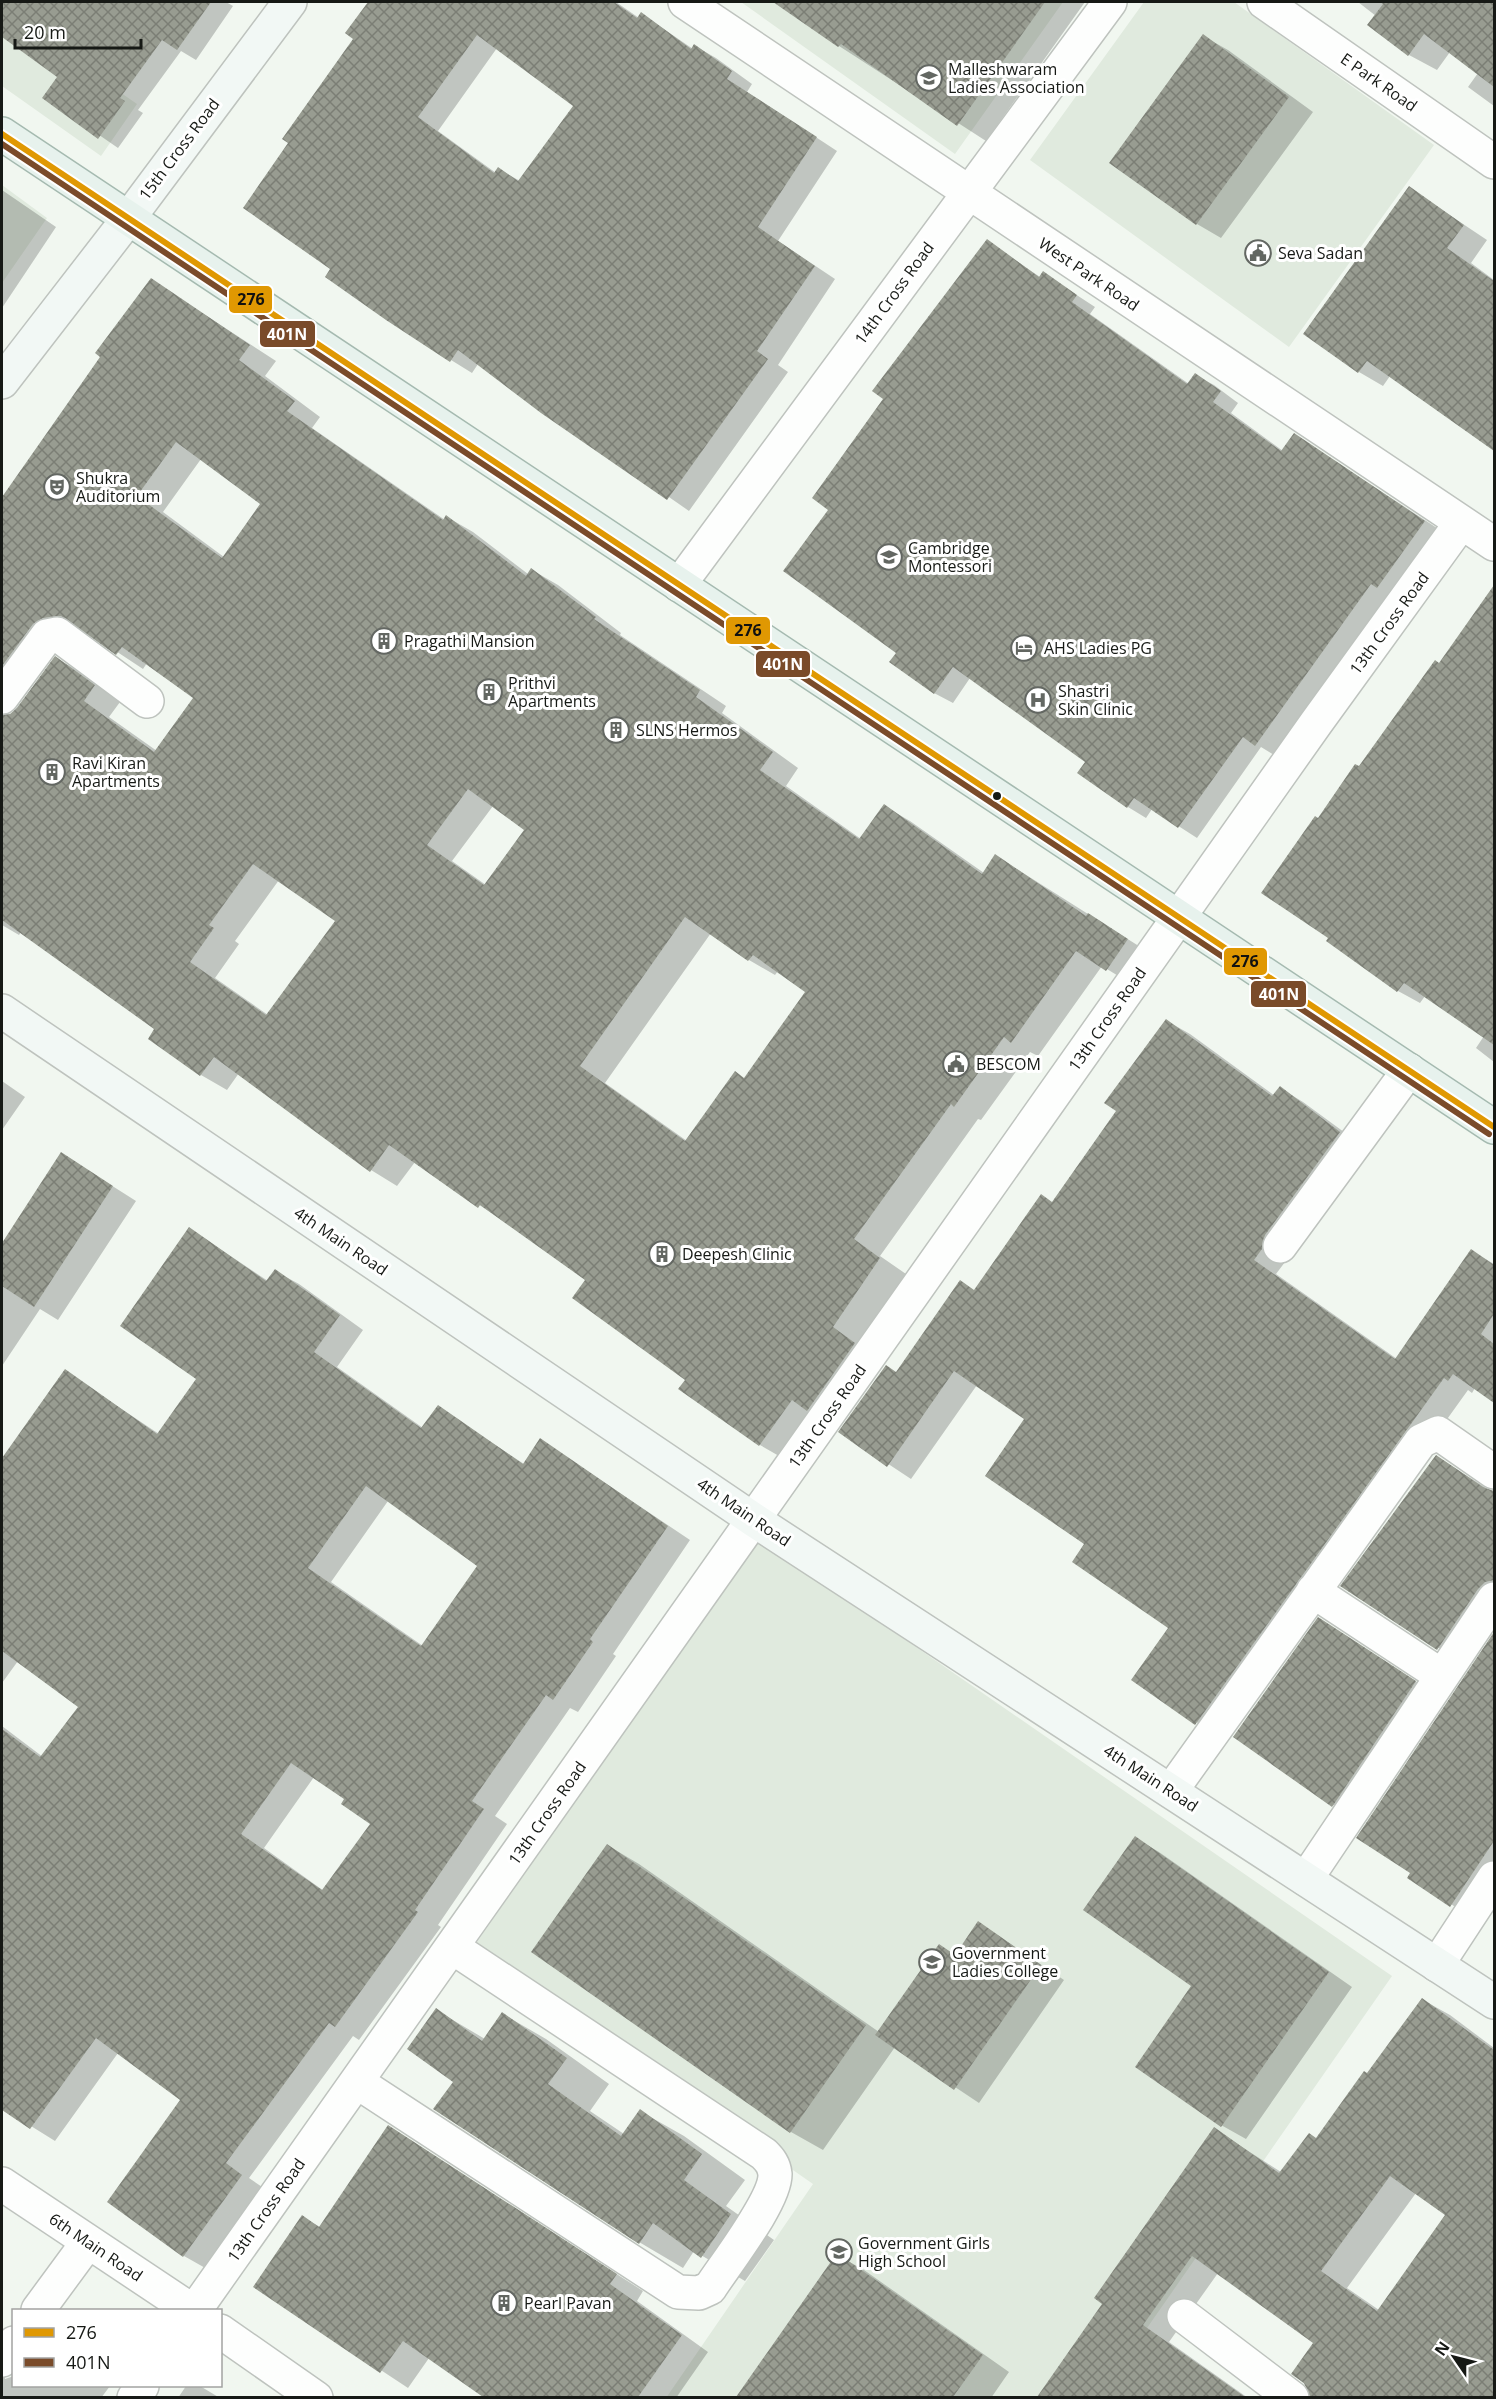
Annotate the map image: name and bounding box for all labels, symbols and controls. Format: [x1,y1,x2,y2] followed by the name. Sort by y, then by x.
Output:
[15,12,141,50] scale bar
[24,20,66,44] text: 20 m
[1336,48,1422,116] street label: E Park Road
[948,58,1085,98] place label: Malleshwaram Ladies Association
[914,63,944,93] school or university icon: Malleshwaram Ladies Association
[134,94,224,204] street label: 15th Cross Road
[1034,232,1144,316] street label: West Park Road
[849,237,939,349] street label: 14th Cross Road
[1243,238,1273,268] public building icon: Seva Sadan
[1278,242,1363,264] place label: Seva Sadan
[228,285,273,314] line badge: 276
[237,288,265,310] text: 276
[259,320,316,348] line badge: 401N
[267,323,307,345] text: 401N
[76,467,160,507] place label: Shukra Auditorium
[42,472,72,502] theatre icon: Shukra Auditorium
[908,537,992,577] place label: Cambridge Montessori
[874,542,904,572] school or university icon: Cambridge Montessori
[1344,567,1434,679] street label: 13th Cross Road
[725,616,771,645] line badge: 276
[734,619,762,641] text: 276
[369,626,399,656] building icon: Pragathi Mansion
[404,630,535,652] place label: Pragathi Mansion
[1009,633,1039,663] hotel icon: AHS Ladies PG
[1044,637,1152,659] place label: AHS Ladies PG
[755,650,811,678] line badge: 401N
[763,653,803,675] text: 401N
[508,672,596,712] place label: Prithvi Apartments
[474,677,504,707] building icon: Prithvi Apartments
[1058,680,1133,720] place label: Shastri Skin Clinic
[1023,685,1053,715] hospital icon: Shastri Skin Clinic
[601,715,631,745] building icon: SLNS Hermos
[636,719,737,741] place label: SLNS Hermos
[72,752,160,792] place label: Ravi Kiran Apartments
[37,757,67,787] building icon: Ravi Kiran Apartments
[991,790,1003,802] unlabelled marker
[1223,947,1268,976] line badge: 276
[1231,950,1259,972] text: 276
[1063,963,1151,1075] street label: 13th Cross Road
[1250,980,1307,1008] line badge: 401N
[1259,983,1299,1005] text: 401N
[941,1049,971,1079] public building icon: BESCOM
[976,1053,1041,1075] place label: BESCOM
[290,1202,392,1280] street label: 4th Main Road
[647,1239,677,1269] building icon: Deepesh Clinic
[682,1243,792,1265] place label: Deepesh Clinic
[783,1360,871,1472] street label: 13th Cross Road
[693,1473,795,1551] street label: 4th Main Road
[1100,1739,1202,1817] street label: 4th Main Road
[503,1757,591,1869] street label: 13th Cross Road
[952,1942,1058,1982] place label: Government Ladies College
[917,1947,947,1977] school or university icon: Government Ladies College
[222,2154,310,2266] street label: 13th Cross Road
[45,2208,147,2286] street label: 6th Main Road
[858,2232,990,2272] place label: Government Girls High School
[824,2237,854,2267] school or university icon: Government Girls High School
[489,2288,519,2318] building icon: Pearl Pavan
[524,2292,611,2314] place label: Pearl Pavan
[12,2309,222,2387] legend
[66,2320,97,2344] text: 276
[1424,2327,1484,2387] north arrow
[1429,2337,1454,2360] text: N
[66,2350,110,2374] text: 401N

